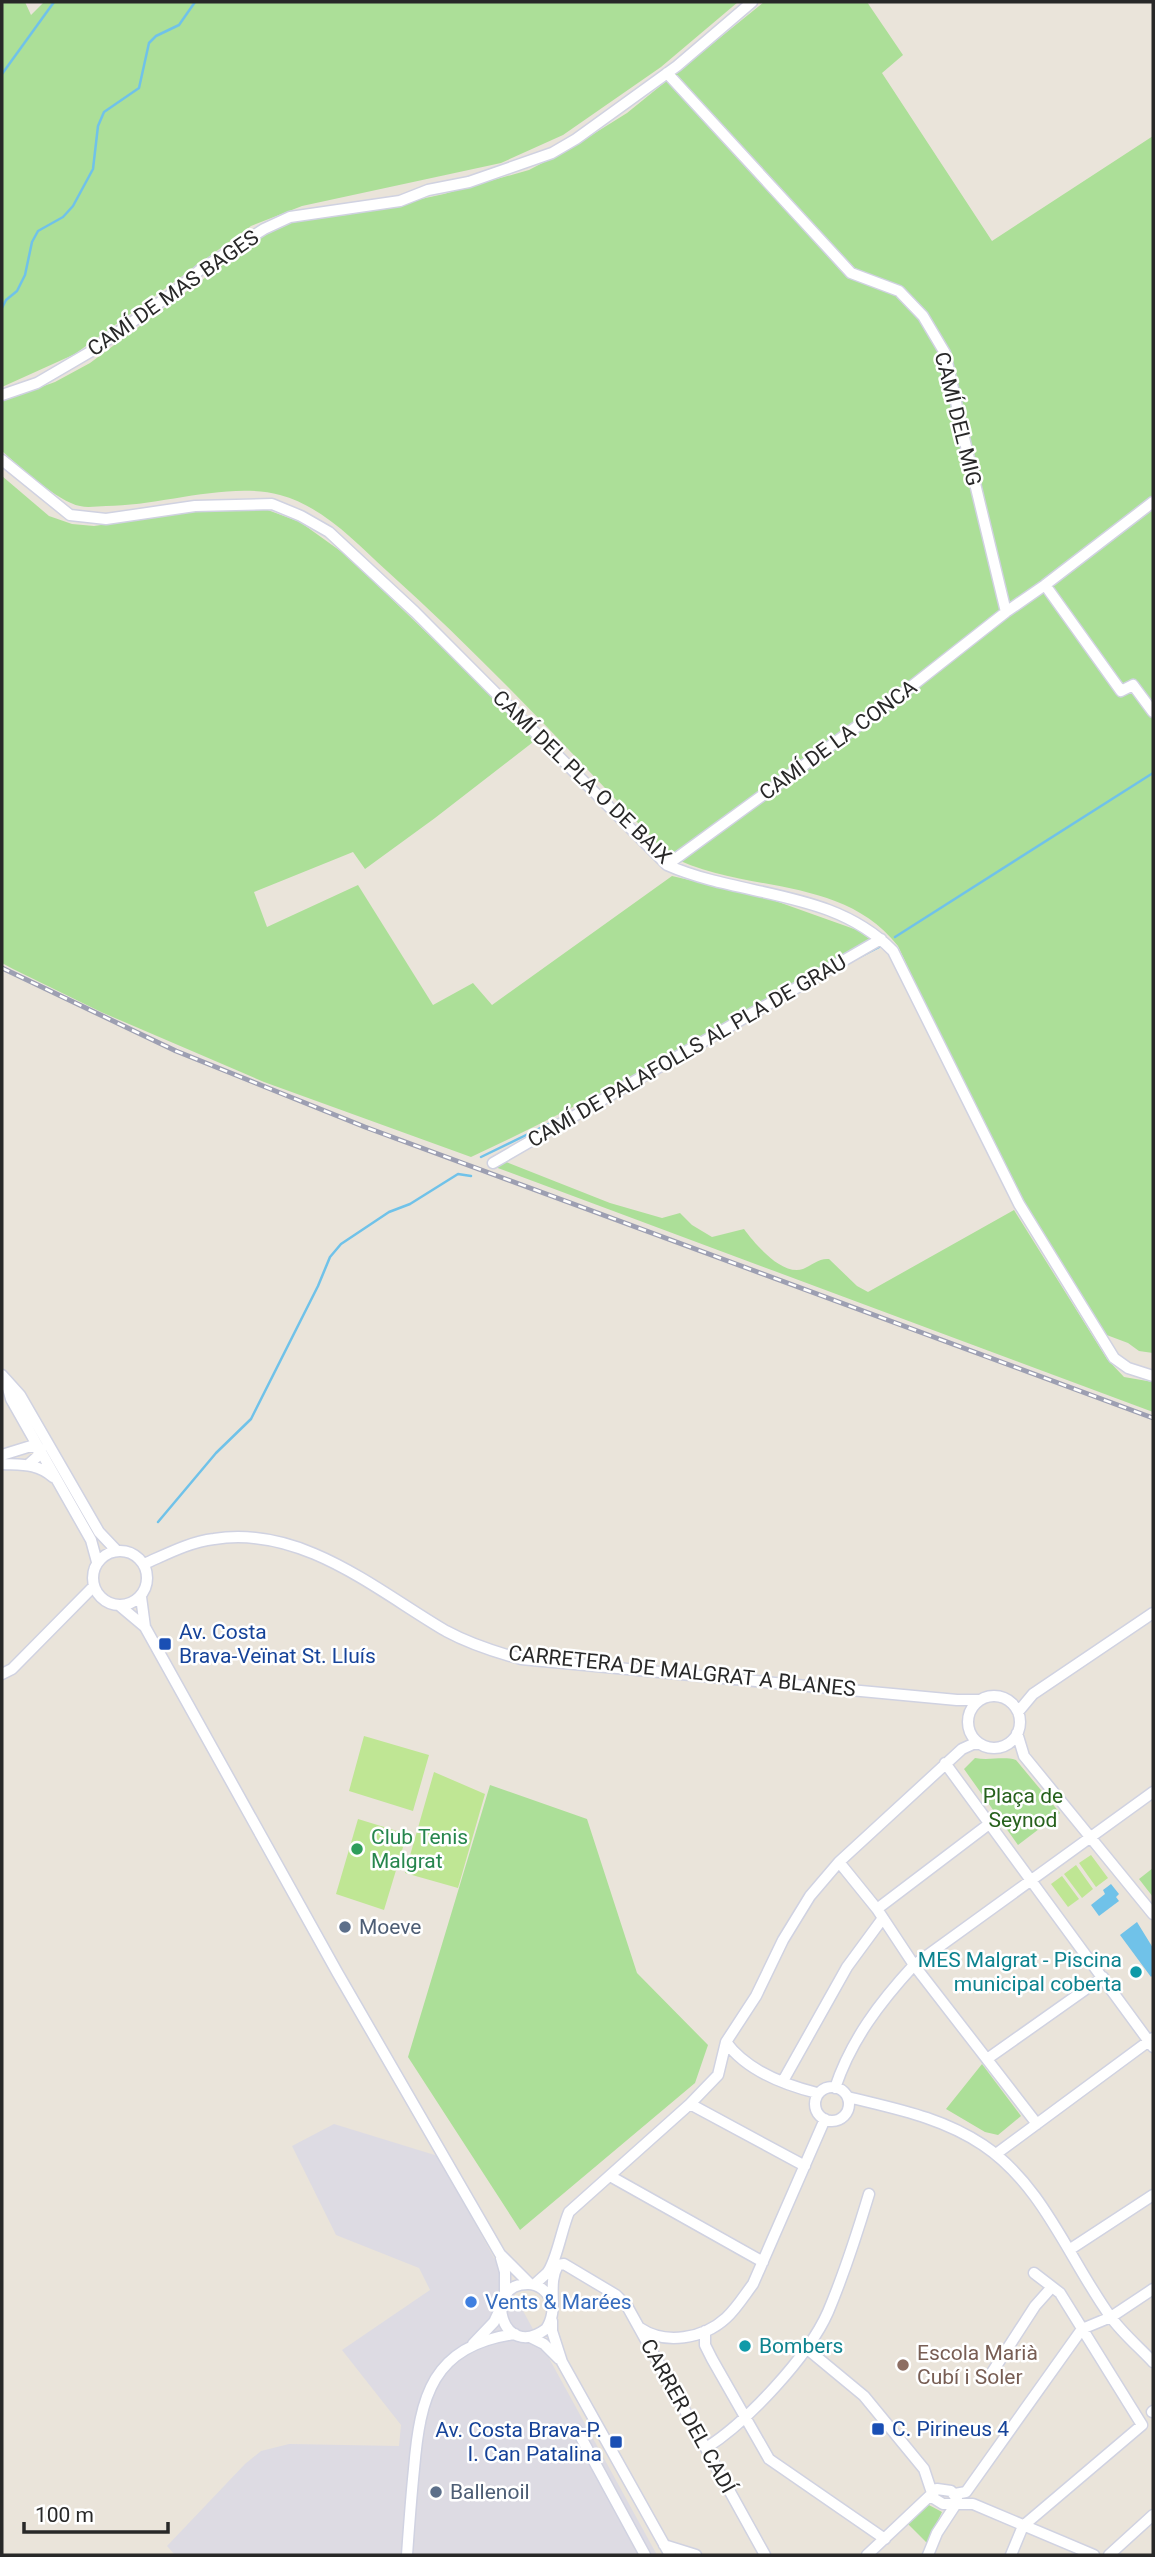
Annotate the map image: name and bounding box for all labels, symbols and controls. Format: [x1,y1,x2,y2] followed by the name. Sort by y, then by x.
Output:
[83,225,263,361] street label: CAMÍ DE MAS BAGES
[930,350,986,488] street label: CAMÍ DEL MIG
[755,675,922,805] street label: CAMÍ DE LA CONCA
[488,685,676,869] street label: CAMÍ DEL PLA O DE BAIX
[523,950,851,1152] street label: CAMÍ DE PALAFOLLS AL PLA DE GRAU
[179,1620,376,1668] place label: Av. Costa Brava-Veïnat St. Lluís
[157,1636,173,1652] marker: Av. Costa Brava-Veïnat St. Lluís
[507,1641,857,1701] street label: CARRETERA DE MALGRAT A BLANES
[983,1784,1063,1832] park label: Plaça de Seynod
[371,1825,468,1873] place label: Club Tenis Malgrat
[349,1841,365,1857] marker: Club Tenis Malgrat
[359,1915,422,1939] place label: Moeve
[337,1919,353,1935] marker: Moeve
[918,1948,1122,1996] place label: MES Malgrat - Piscina municipal coberta
[1128,1964,1144,1980] marker: MES Malgrat - Piscina municipal coberta
[485,2290,632,2314] place label: Vents & Marées
[463,2294,479,2310] marker: Vents & Marées
[759,2334,843,2358] place label: Bombers
[636,2335,741,2498] street label: CARRER DEL CADÍ
[737,2338,753,2354] marker: Bombers
[917,2341,1038,2389] place label: Escola Marià Cubí i Soler
[895,2357,911,2373] marker: Escola Marià Cubí i Soler
[892,2417,1009,2441] place label: C. Pirineus 4
[435,2418,602,2466] place label: Av. Costa Brava-P. I. Can Patalina
[870,2421,886,2437] marker: C. Pirineus 4
[608,2434,624,2450] marker: Av. Costa Brava-P. I. Can Patalina
[450,2480,530,2504] place label: Ballenoil
[428,2484,444,2500] marker: Ballenoil
[24,2490,168,2534] scale bar
[35,2503,94,2527] text: 100 m

